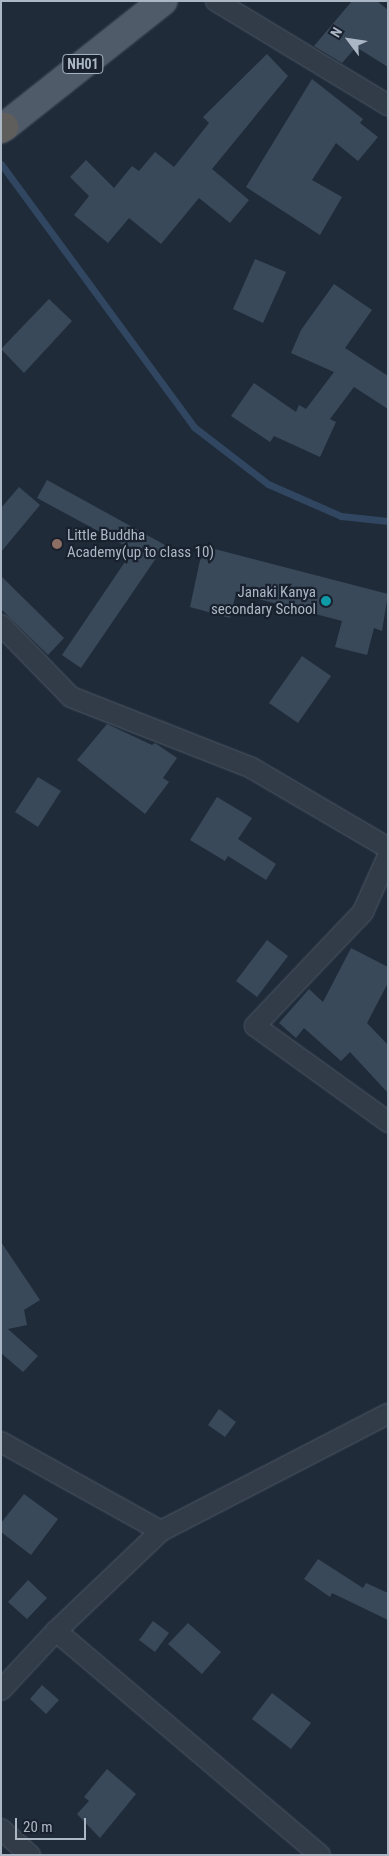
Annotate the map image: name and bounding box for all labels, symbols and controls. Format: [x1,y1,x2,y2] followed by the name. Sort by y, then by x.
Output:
[324,15,374,65] north arrow
[327,24,345,40] text: N
[62,52,104,76] road number: NH01
[67,526,214,561] place label: Little Buddha Academy(up to class 10)
[51,538,63,550] marker: Little Buddha Academy(up to class 10)
[211,583,316,618] place label: Janaki Kanya secondary School
[320,595,332,607] marker: Janaki Kanya secondary School
[18,1808,89,1840] scale bar
[23,1818,53,1836] text: 20 m

